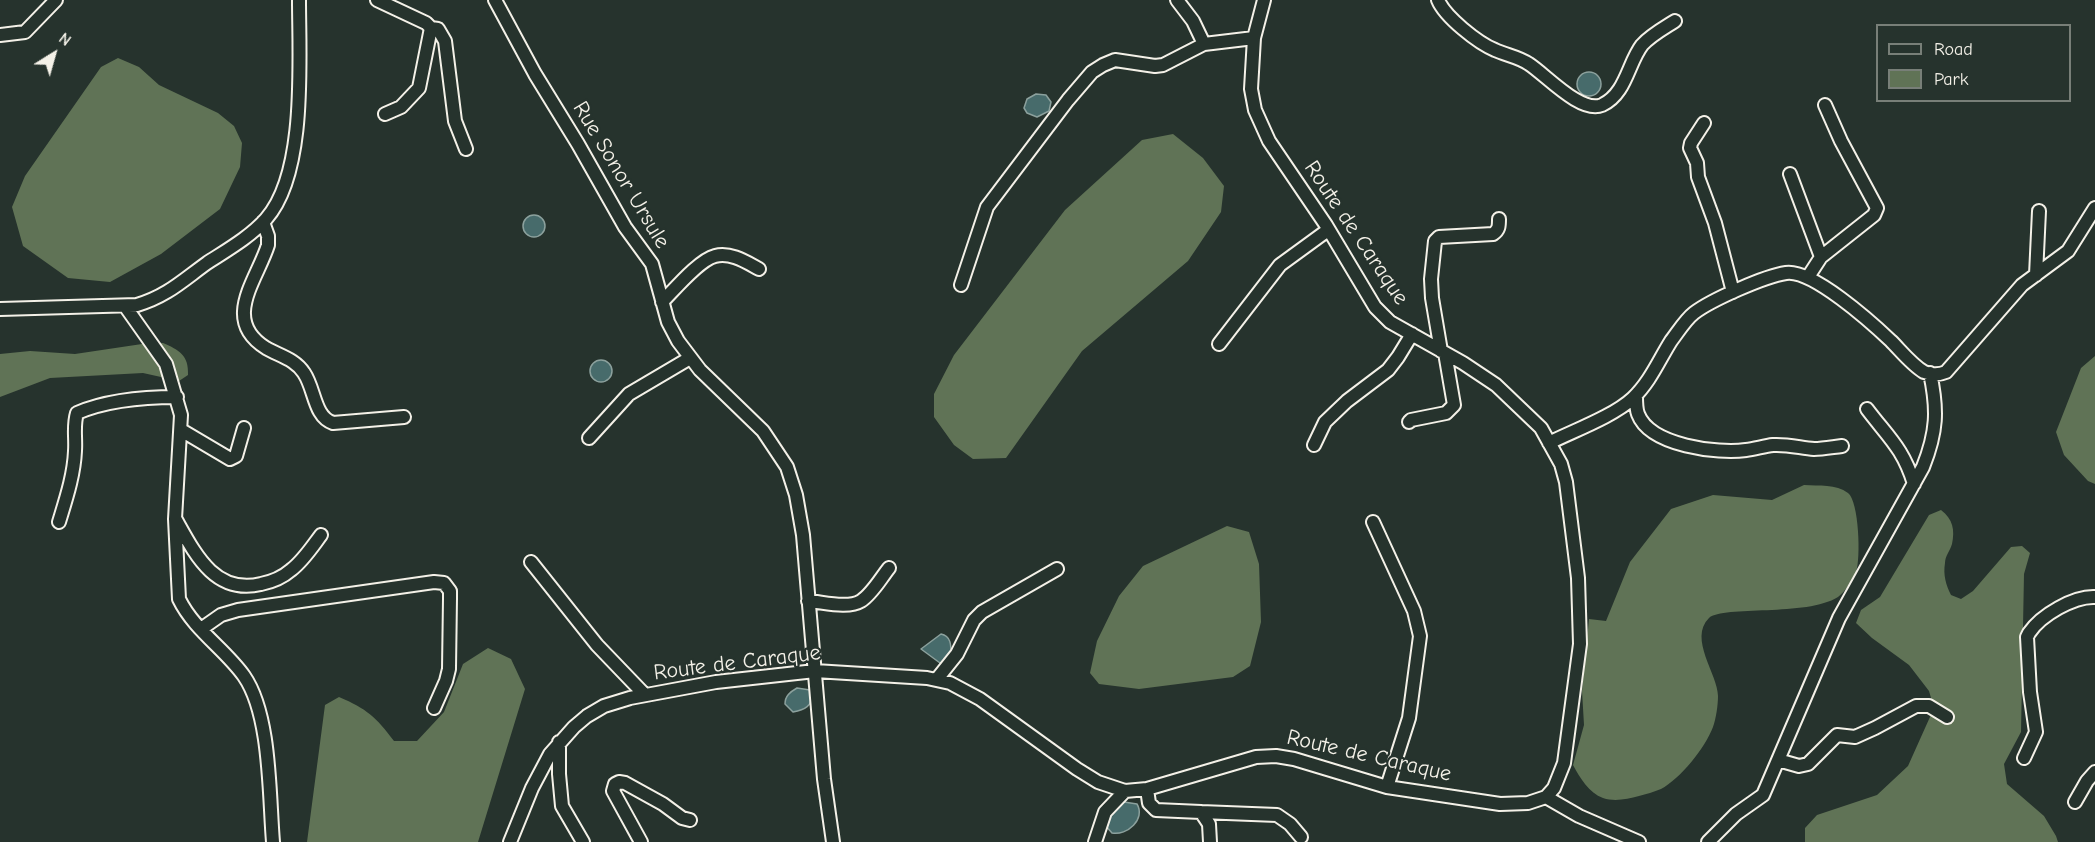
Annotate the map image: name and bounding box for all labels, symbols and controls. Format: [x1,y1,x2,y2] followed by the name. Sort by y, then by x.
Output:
[24,24,84,84] north arrow
[1876,24,2071,102] legend
[55,29,74,50] text: N
[1934,39,1973,60] text: Road
[1934,69,1968,90] text: Park
[567,97,675,253] street label: Rue Sonor Ursule
[1298,156,1414,310] street label: Route de Caraque
[652,640,822,686] street label: Route de Caraque
[1284,724,1454,788] street label: Route de Caraque

